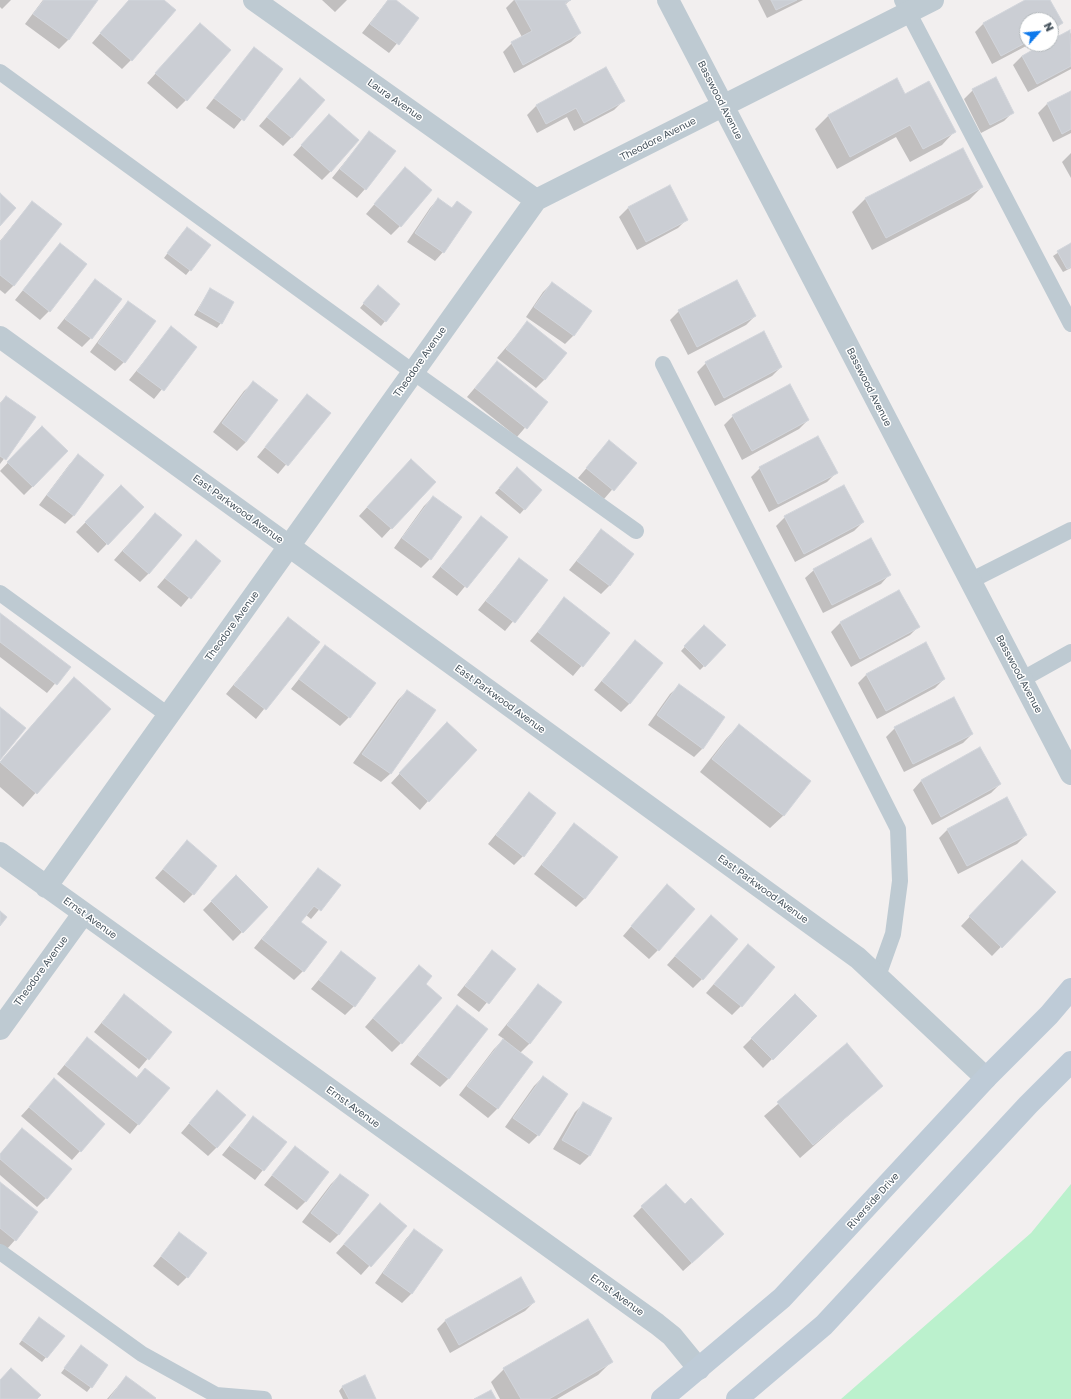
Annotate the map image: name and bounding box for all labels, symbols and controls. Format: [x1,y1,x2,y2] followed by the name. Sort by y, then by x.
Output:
[1019,12,1059,52] north arrow
[1042,20,1057,33] text: N
[695,59,745,141] street label: Basswood Avenue
[365,77,425,123] street label: Laura Avenue
[618,115,698,163] street label: Theodore Avenue
[391,324,449,400] street label: Theodore Avenue
[844,346,894,428] street label: Basswood Avenue
[190,472,286,546] street label: East Parkwood Avenue
[203,589,261,663] street label: Theodore Avenue
[993,633,1045,715] street label: Basswood Avenue
[452,662,548,736] street label: East Parkwood Avenue
[715,852,811,926] street label: East Parkwood Avenue
[61,895,119,941] street label: Ernst Avenue
[12,934,70,1008] street label: Theodore Avenue
[324,1084,382,1130] street label: Ernst Avenue
[845,1170,901,1232] street label: Riverside Drive
[588,1272,646,1318] street label: Ernst Avenue

